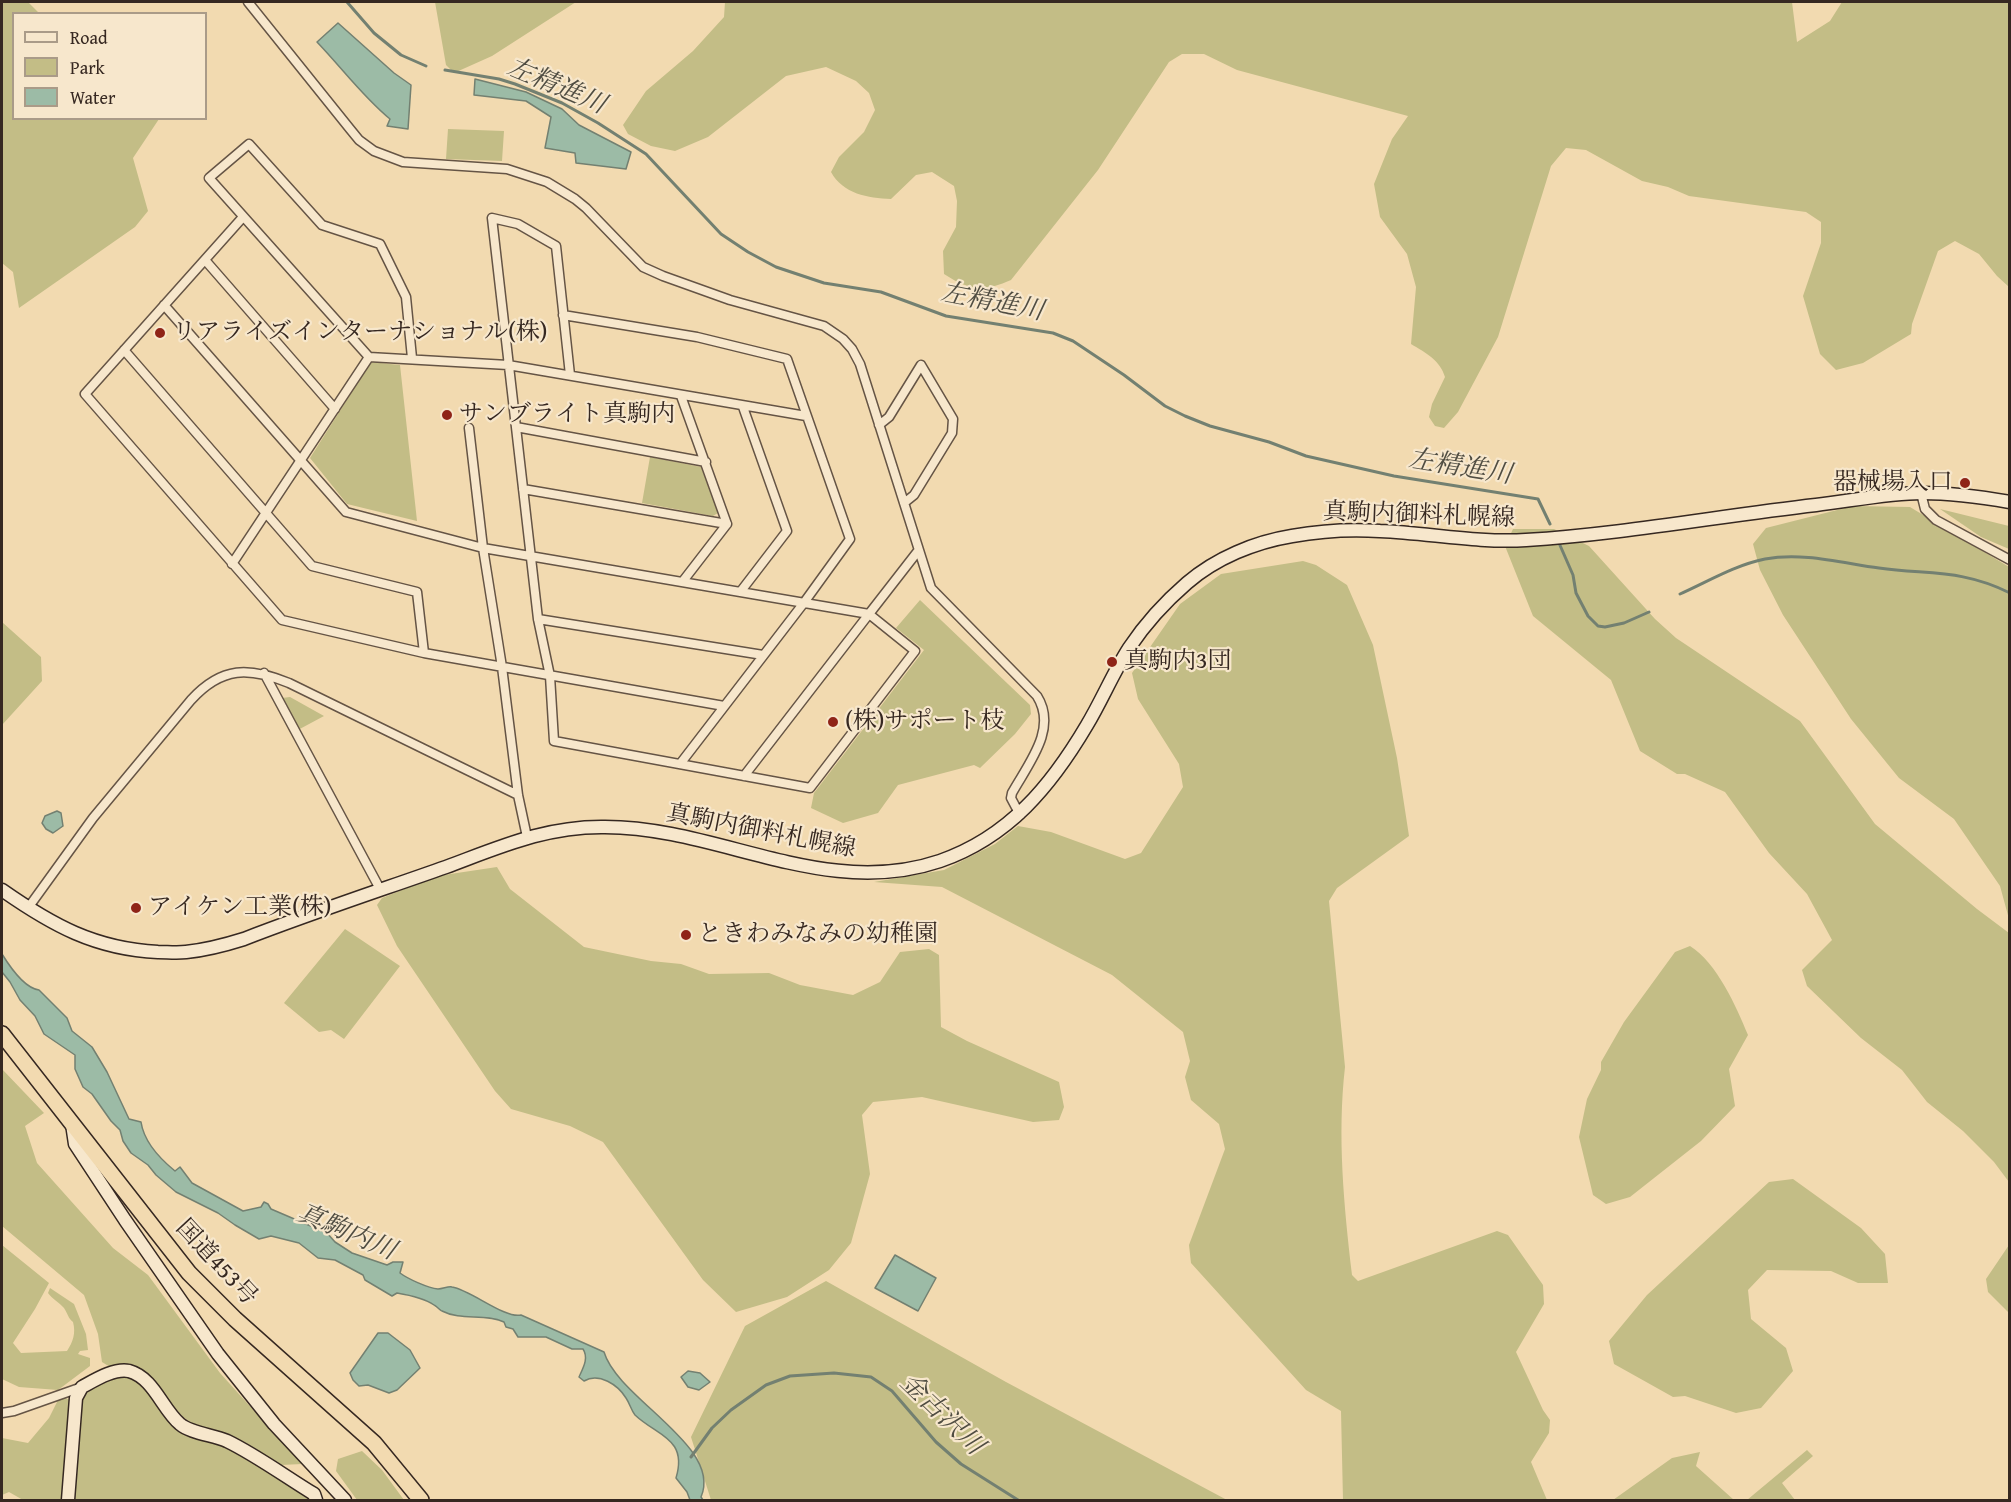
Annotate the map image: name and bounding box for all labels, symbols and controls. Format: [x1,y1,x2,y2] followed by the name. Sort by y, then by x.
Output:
[12,12,207,120] legend
[70,24,108,51] text: Road
[502,52,610,122] water label: 左精進川
[70,54,105,81] text: Park
[70,84,115,111] text: Water
[938,278,1046,328] water label: 左精進川
[172,319,547,347] place label: リアライズインターナショナル(株)
[153,326,167,340] marker: リアライズインターナショナル(株)
[459,401,675,429] place label: サンブライト真駒内
[440,408,454,422] marker: サンブライト真駒内
[1406,444,1514,492] water label: 左精進川
[1833,469,1953,497] place label: 器械場入口
[1958,476,1972,490] marker: 器械場入口
[1323,498,1515,534] street label: 真駒内御料札幌線
[1124,648,1232,676] place label: 真駒内3団
[1105,655,1119,669] marker: 真駒内3団
[845,708,1004,736] place label: (株)サポート枝
[826,715,840,729] marker: (株)サポート枝
[664,800,858,864] street label: 真駒内御料札幌線
[148,894,331,922] place label: アイケン工業(株)
[129,901,143,915] marker: アイケン工業(株)
[698,921,938,949] place label: ときわみなみの幼稚園
[679,928,693,942] marker: ときわみなみの幼稚園
[292,1198,400,1268] water label: 真駒内川
[169,1214,263,1312] street label: 国道453号
[893,1368,989,1462] water label: 金古沢川

